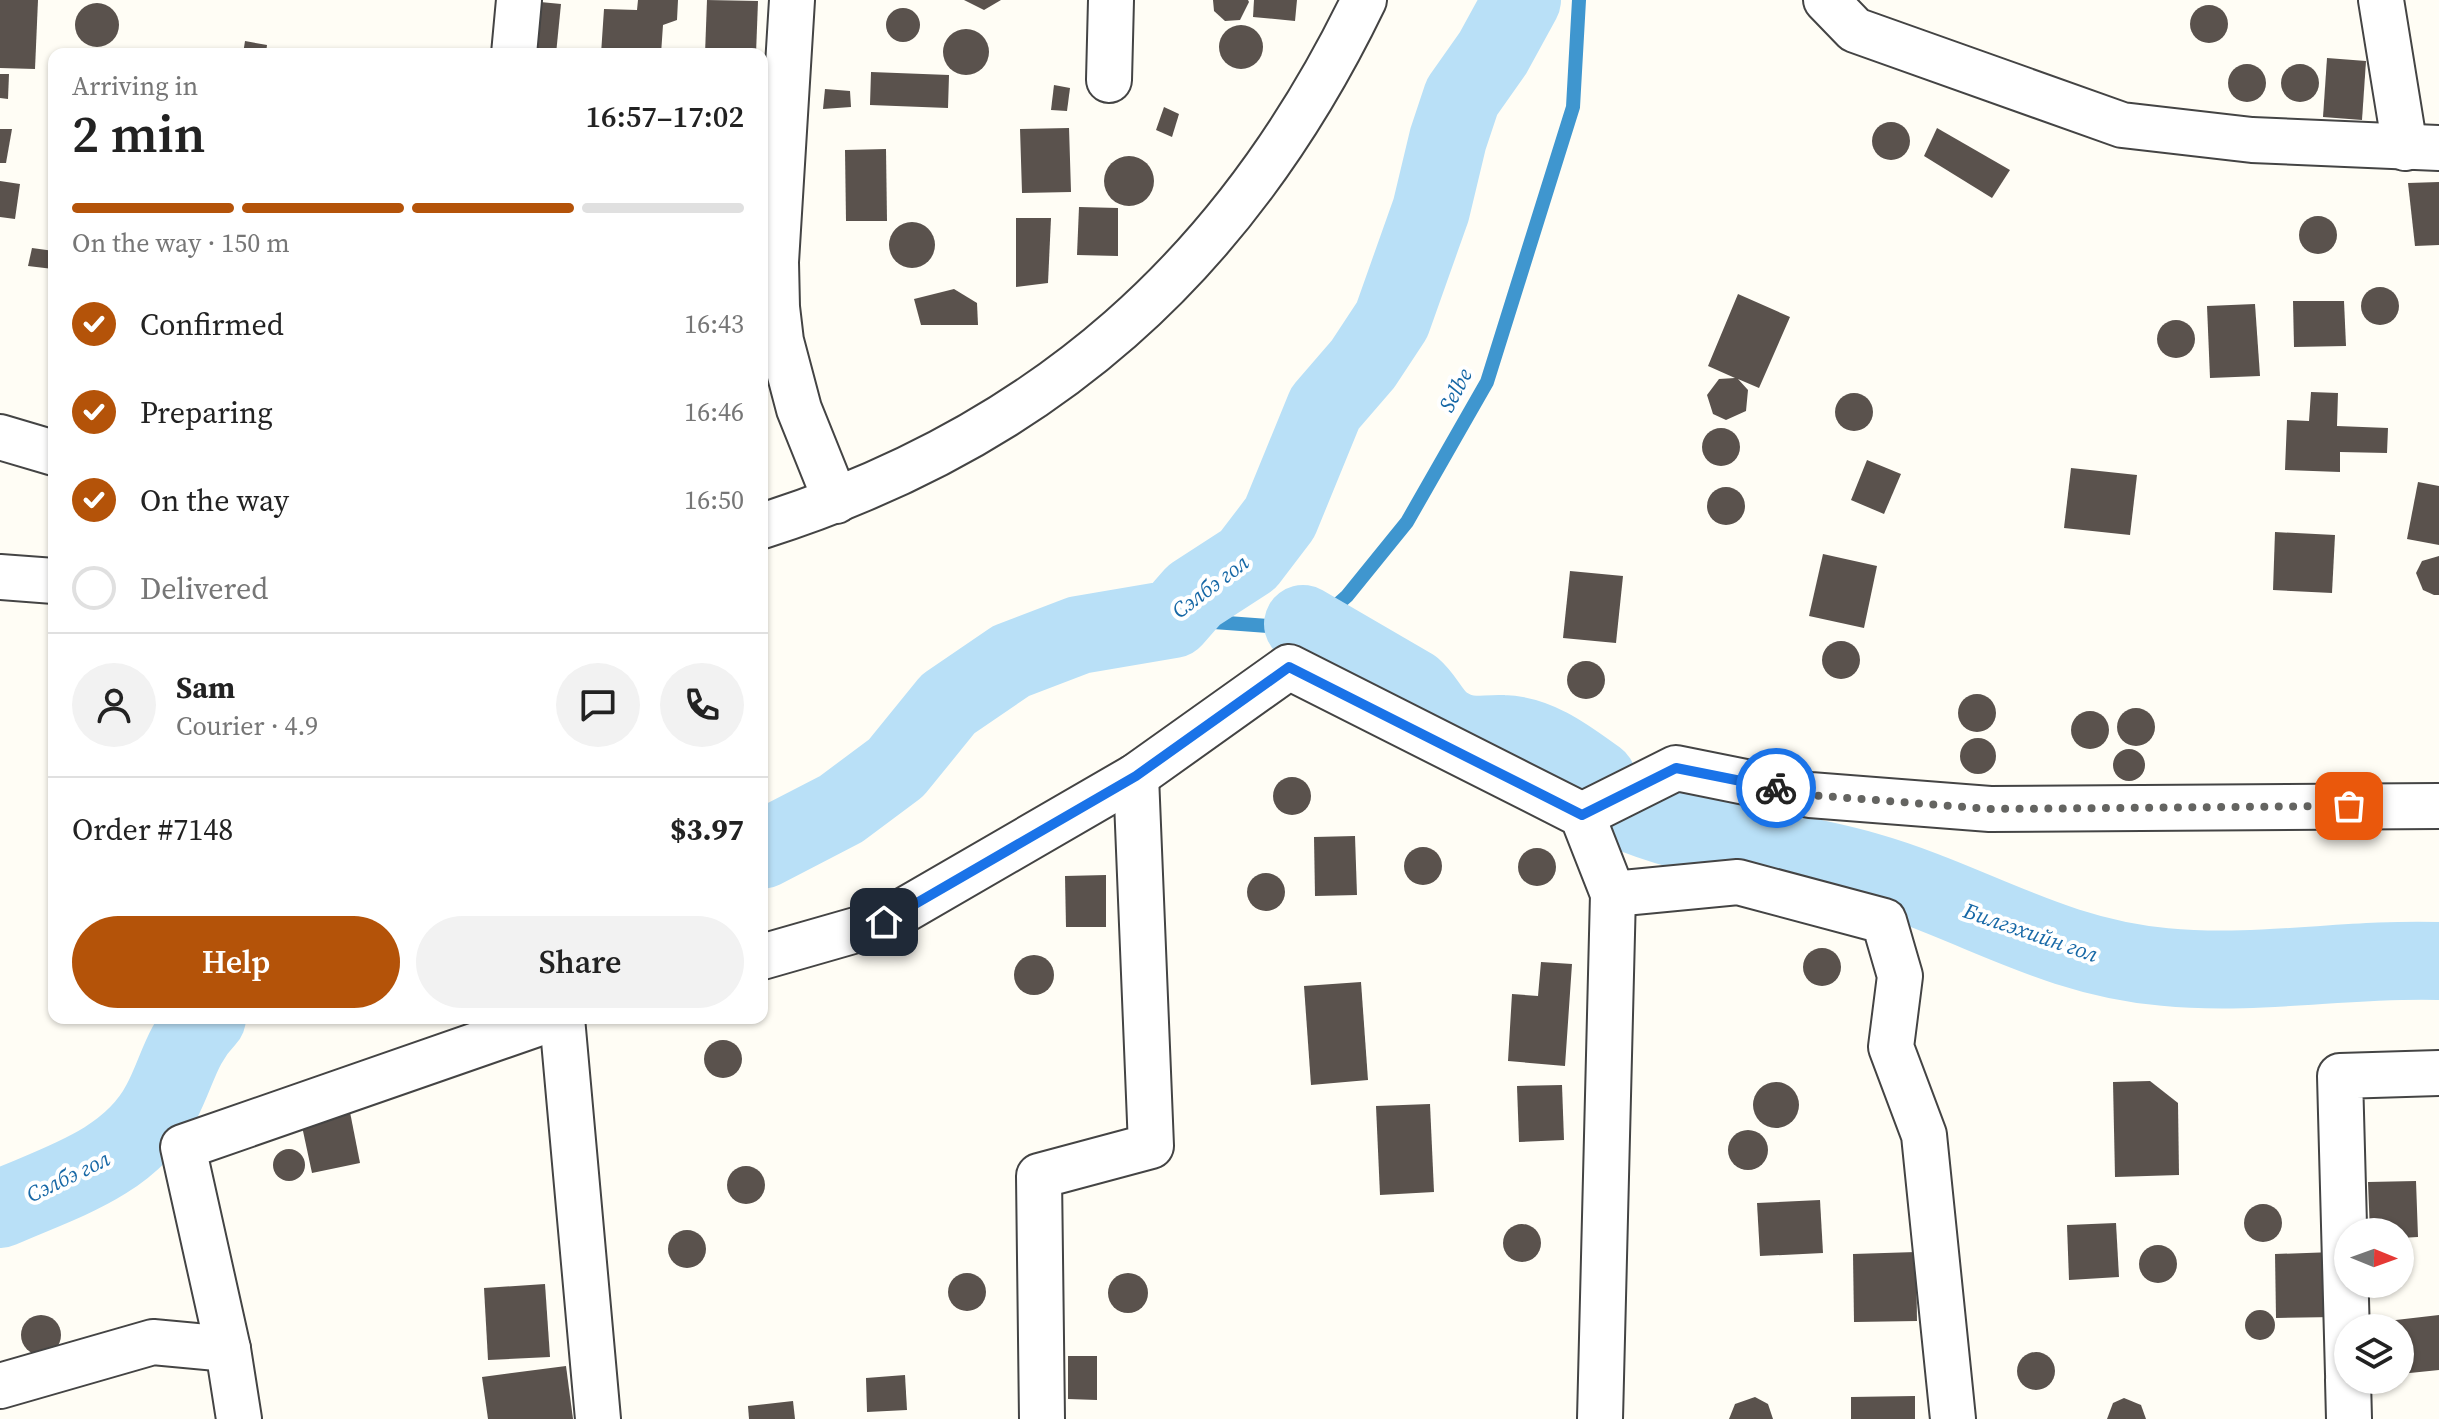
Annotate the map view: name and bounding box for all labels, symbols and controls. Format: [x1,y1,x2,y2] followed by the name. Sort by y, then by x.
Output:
[72,68,198,104] text: Arriving in
[585,96,744,137] text: 16:57–17:02
[72,98,205,169] text: 2 min
[72,225,290,261] text: On the way · 150 m
[72,302,116,346] icon: check
[140,304,284,345] text: Confirmed
[684,306,744,342] text: 16:43
[1431,363,1479,417] water label: Selbe
[72,390,116,434] icon: check
[140,392,273,433] text: Preparing
[684,394,744,430] text: 16:46
[72,478,116,522] icon: check
[140,480,289,521] text: On the way
[684,482,744,518] text: 16:50
[1165,547,1255,625] water label: Сэлбэ гол
[140,568,268,609] text: Delivered
[72,663,156,747] button: person
[556,663,640,747] button: chat
[660,663,744,747] button: phone
[176,667,235,708] text: Sam
[176,708,318,744] text: Courier · 4.9
[1736,748,1816,828] courier
[1754,766,1798,810] icon: bike
[2315,772,2383,840] pin
[2327,784,2371,828] icon: bag
[72,809,233,850] text: Order #7148
[670,809,744,850] text: $3.97
[850,888,918,956] pin
[1959,895,2102,969] water label: Билгэхийн гол
[862,900,906,944] icon: home
[72,916,400,1008] button: Help
[416,916,744,1008] button: Share
[21,1143,115,1209] water label: Сэлбэ гол
[2334,1218,2414,1298] north arrow
[2334,1218,2414,1394] map controls
[2334,1314,2414,1394] button: layers

